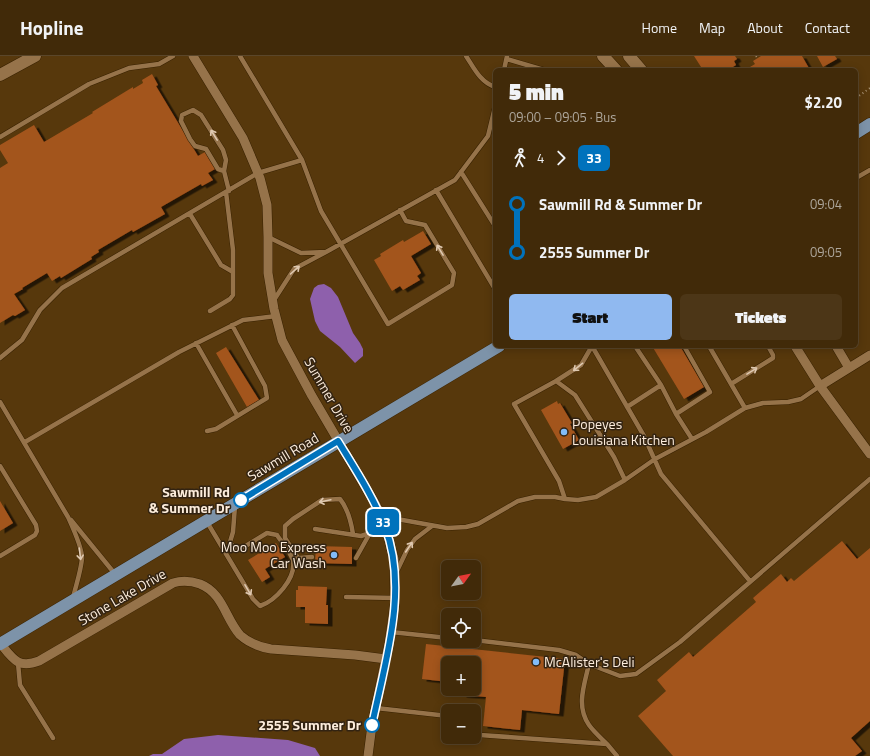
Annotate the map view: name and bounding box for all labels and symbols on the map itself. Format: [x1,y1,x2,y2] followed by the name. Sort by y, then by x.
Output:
[210,130,218,141] one-way arrow
[436,245,444,256] one-way arrow
[290,266,301,275] one-way arrow
[299,353,360,436] street label: Summer Drive
[572,362,583,371] one-way arrow
[746,367,757,375] one-way arrow
[572,413,675,450] place label: Popeyes Louisiana Kitchen
[243,427,322,486] street label: Sawmill Road
[559,427,569,437] marker: Popeyes Louisiana Kitchen
[149,481,230,518] place label: Sawmill Rd & Summer Dr
[233,492,249,508] marker: Sawmill Rd & Summer Dr
[319,497,332,505] one-way arrow
[365,509,401,535] line badge: 33
[221,536,326,573] place label: Moo Moo Express Car Wash
[405,542,413,553] one-way arrow
[77,547,84,560] one-way arrow
[329,550,339,560] marker: Moo Moo Express Car Wash
[441,560,481,600] north arrow
[74,563,170,630] street label: Stone Lake Drive
[245,584,253,596] one-way arrow
[544,651,635,672] place label: McAlister's Deli
[531,657,541,667] marker: McAlister's Deli
[258,714,361,735] place label: 2555 Summer Dr
[364,717,380,733] marker: 2555 Summer Dr

